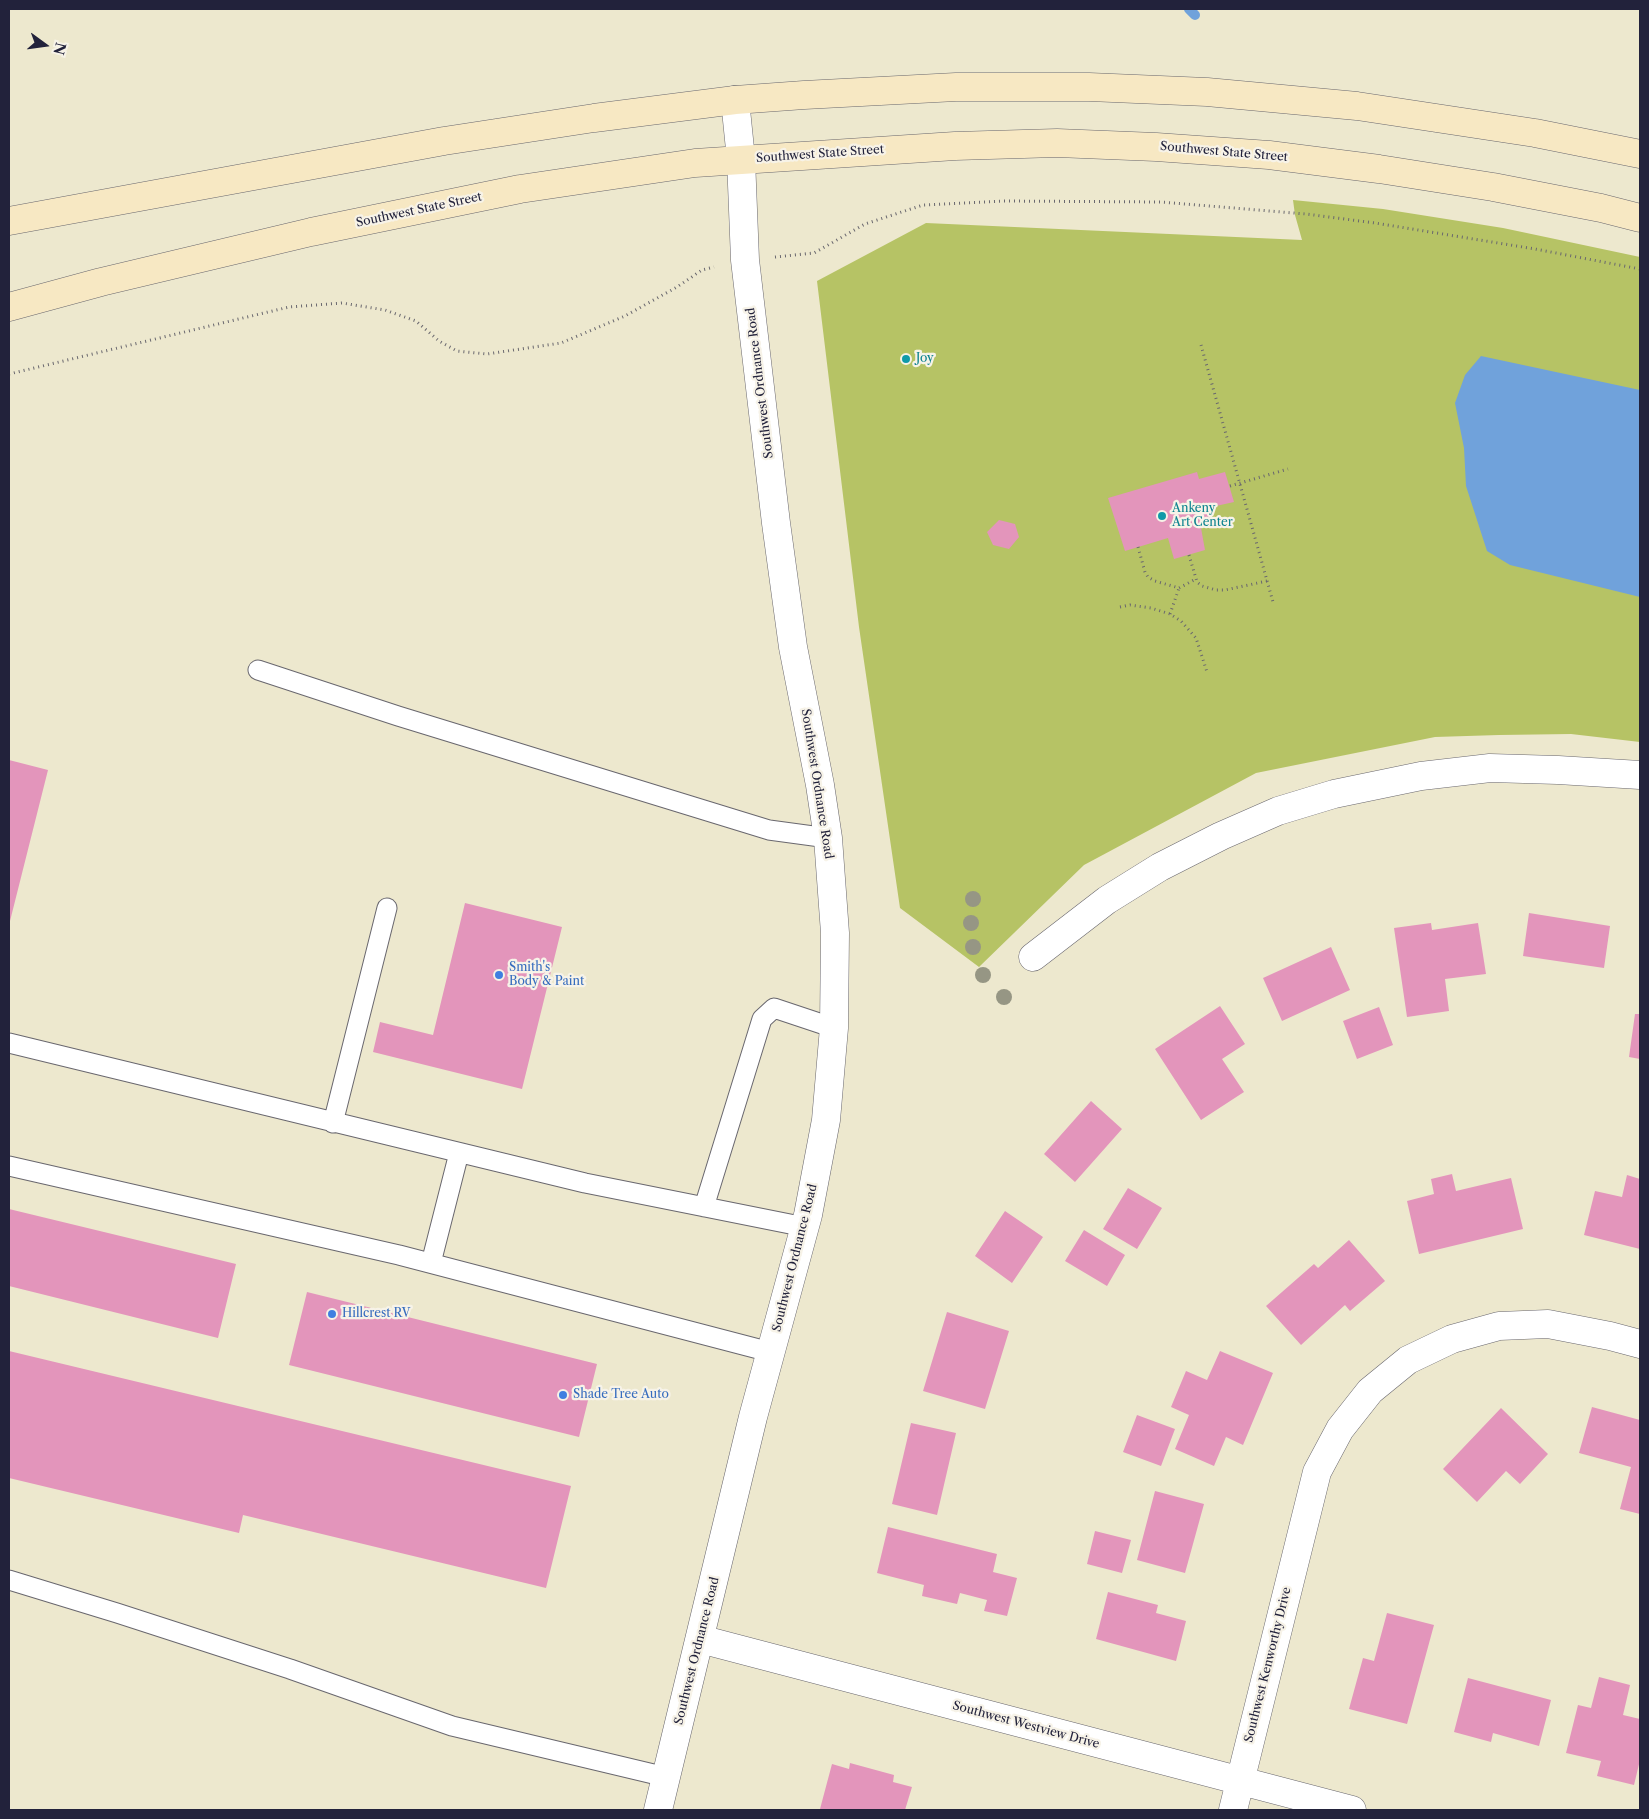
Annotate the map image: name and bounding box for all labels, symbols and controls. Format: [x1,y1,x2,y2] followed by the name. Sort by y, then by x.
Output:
[20,20,70,70] north arrow
[49,41,70,57] text: N
[1160,139,1288,165] street label: Southwest State Street
[756,142,884,166] street label: Southwest State Street
[355,190,483,230] street label: Southwest State Street
[744,307,776,459] street label: Southwest Ordnance Road
[916,352,934,366] place label: Joy
[900,353,912,365] marker: Joy
[1172,502,1233,530] place label: Ankeny Art Center
[1156,510,1168,522] marker: Ankeny Art Center
[798,708,836,860] street label: Southwest Ordnance Road
[509,961,584,989] place label: Smith's Body & Paint
[493,969,505,981] marker: Smith's Body & Paint
[770,1183,820,1333] street label: Southwest Ordnance Road
[342,1307,411,1321] place label: Hillcrest RV
[326,1308,338,1320] marker: Hillcrest RV
[573,1388,669,1402] place label: Shade Tree Auto
[557,1389,569,1401] marker: Shade Tree Auto
[672,1576,722,1726] street label: Southwest Ordnance Road
[1242,1586,1294,1744] street label: Southwest Kenworthy Drive
[951,1698,1101,1752] street label: Southwest Westview Drive

